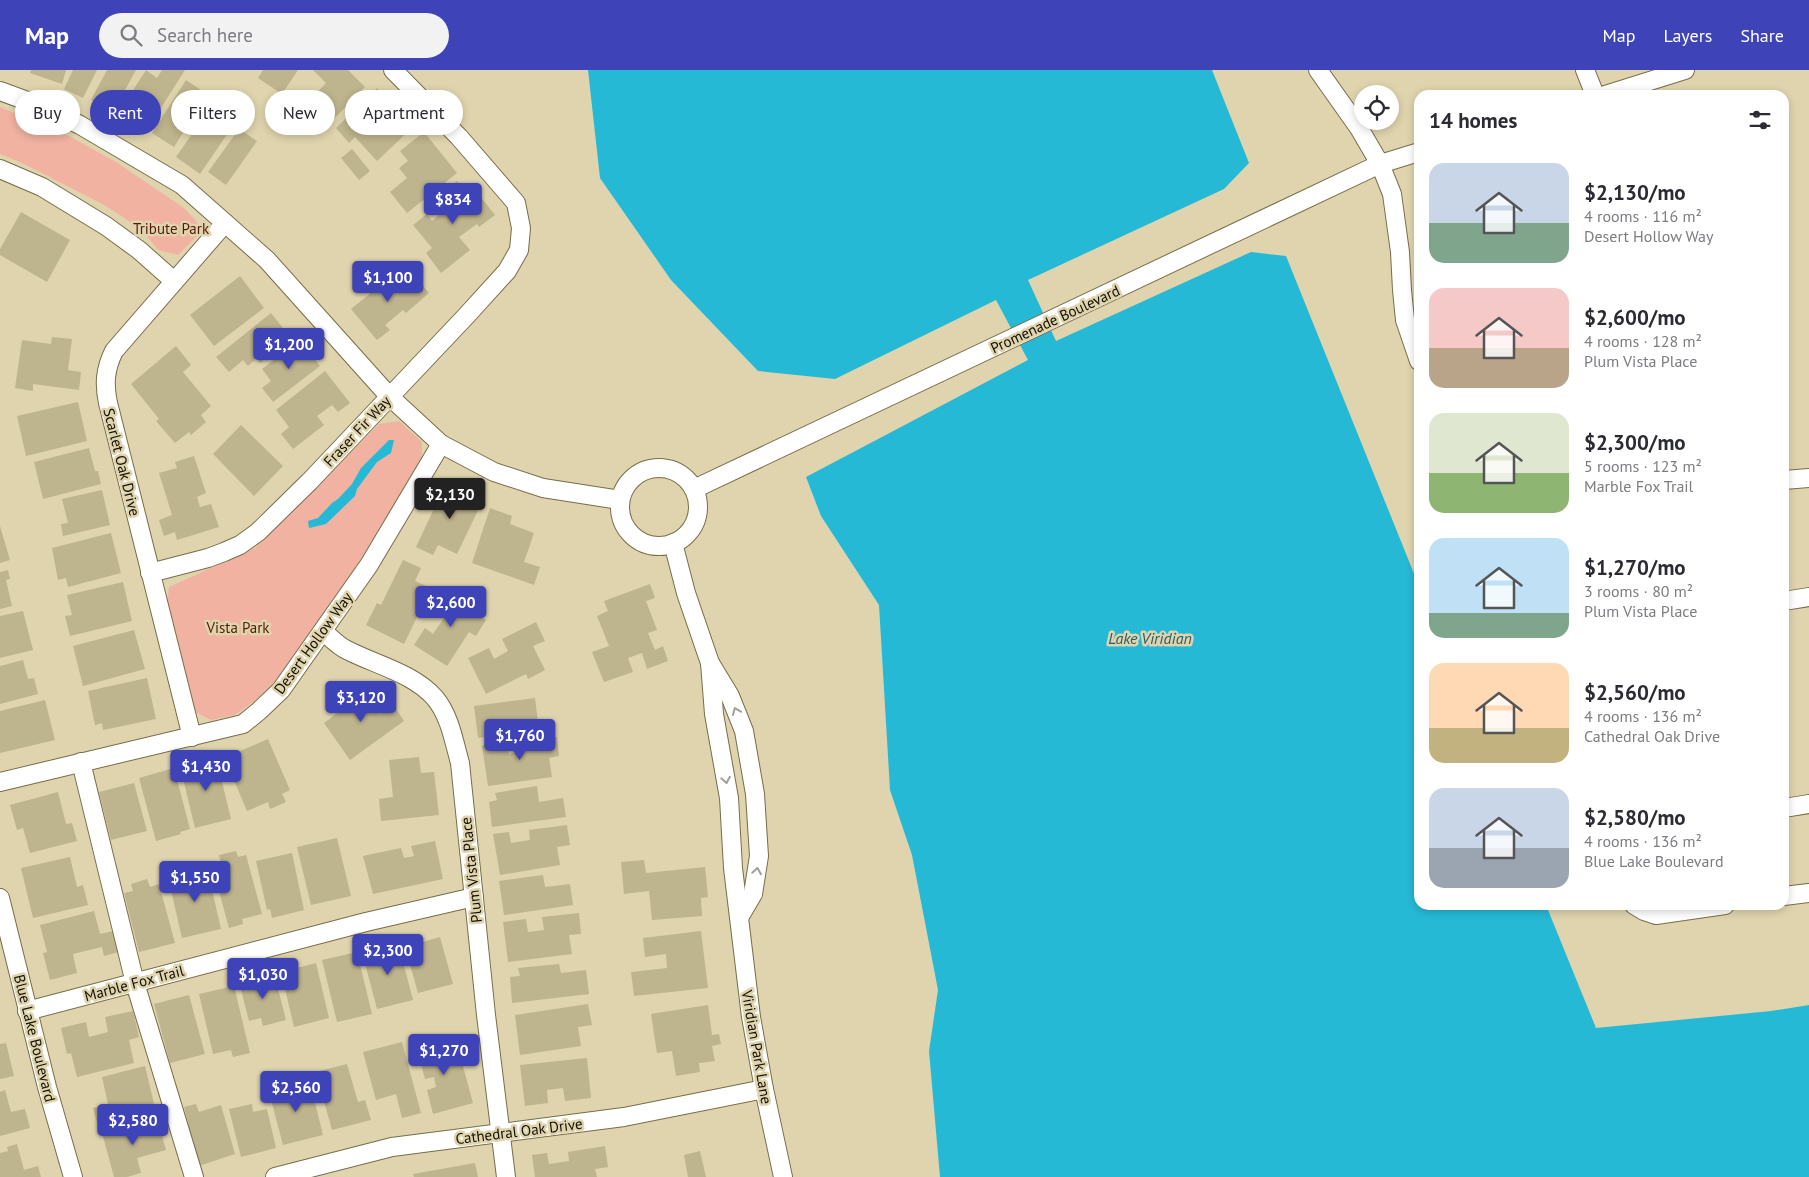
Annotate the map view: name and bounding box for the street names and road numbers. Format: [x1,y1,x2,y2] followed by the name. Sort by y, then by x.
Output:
[987,281,1123,357] street label: Promenade Boulevard
[319,392,395,470] street label: Fraser Fir Way
[99,406,145,518] street label: Scarlet Oak Drive
[270,588,356,698] street label: Desert Hollow Way
[456,816,486,924] street label: Plum Vista Place
[82,960,187,1005] street label: Marble Fox Trail
[10,972,60,1104] street label: Blue Lake Boulevard
[737,988,776,1105] street label: Viridian Park Lane
[454,1114,584,1148] street label: Cathedral Oak Drive

